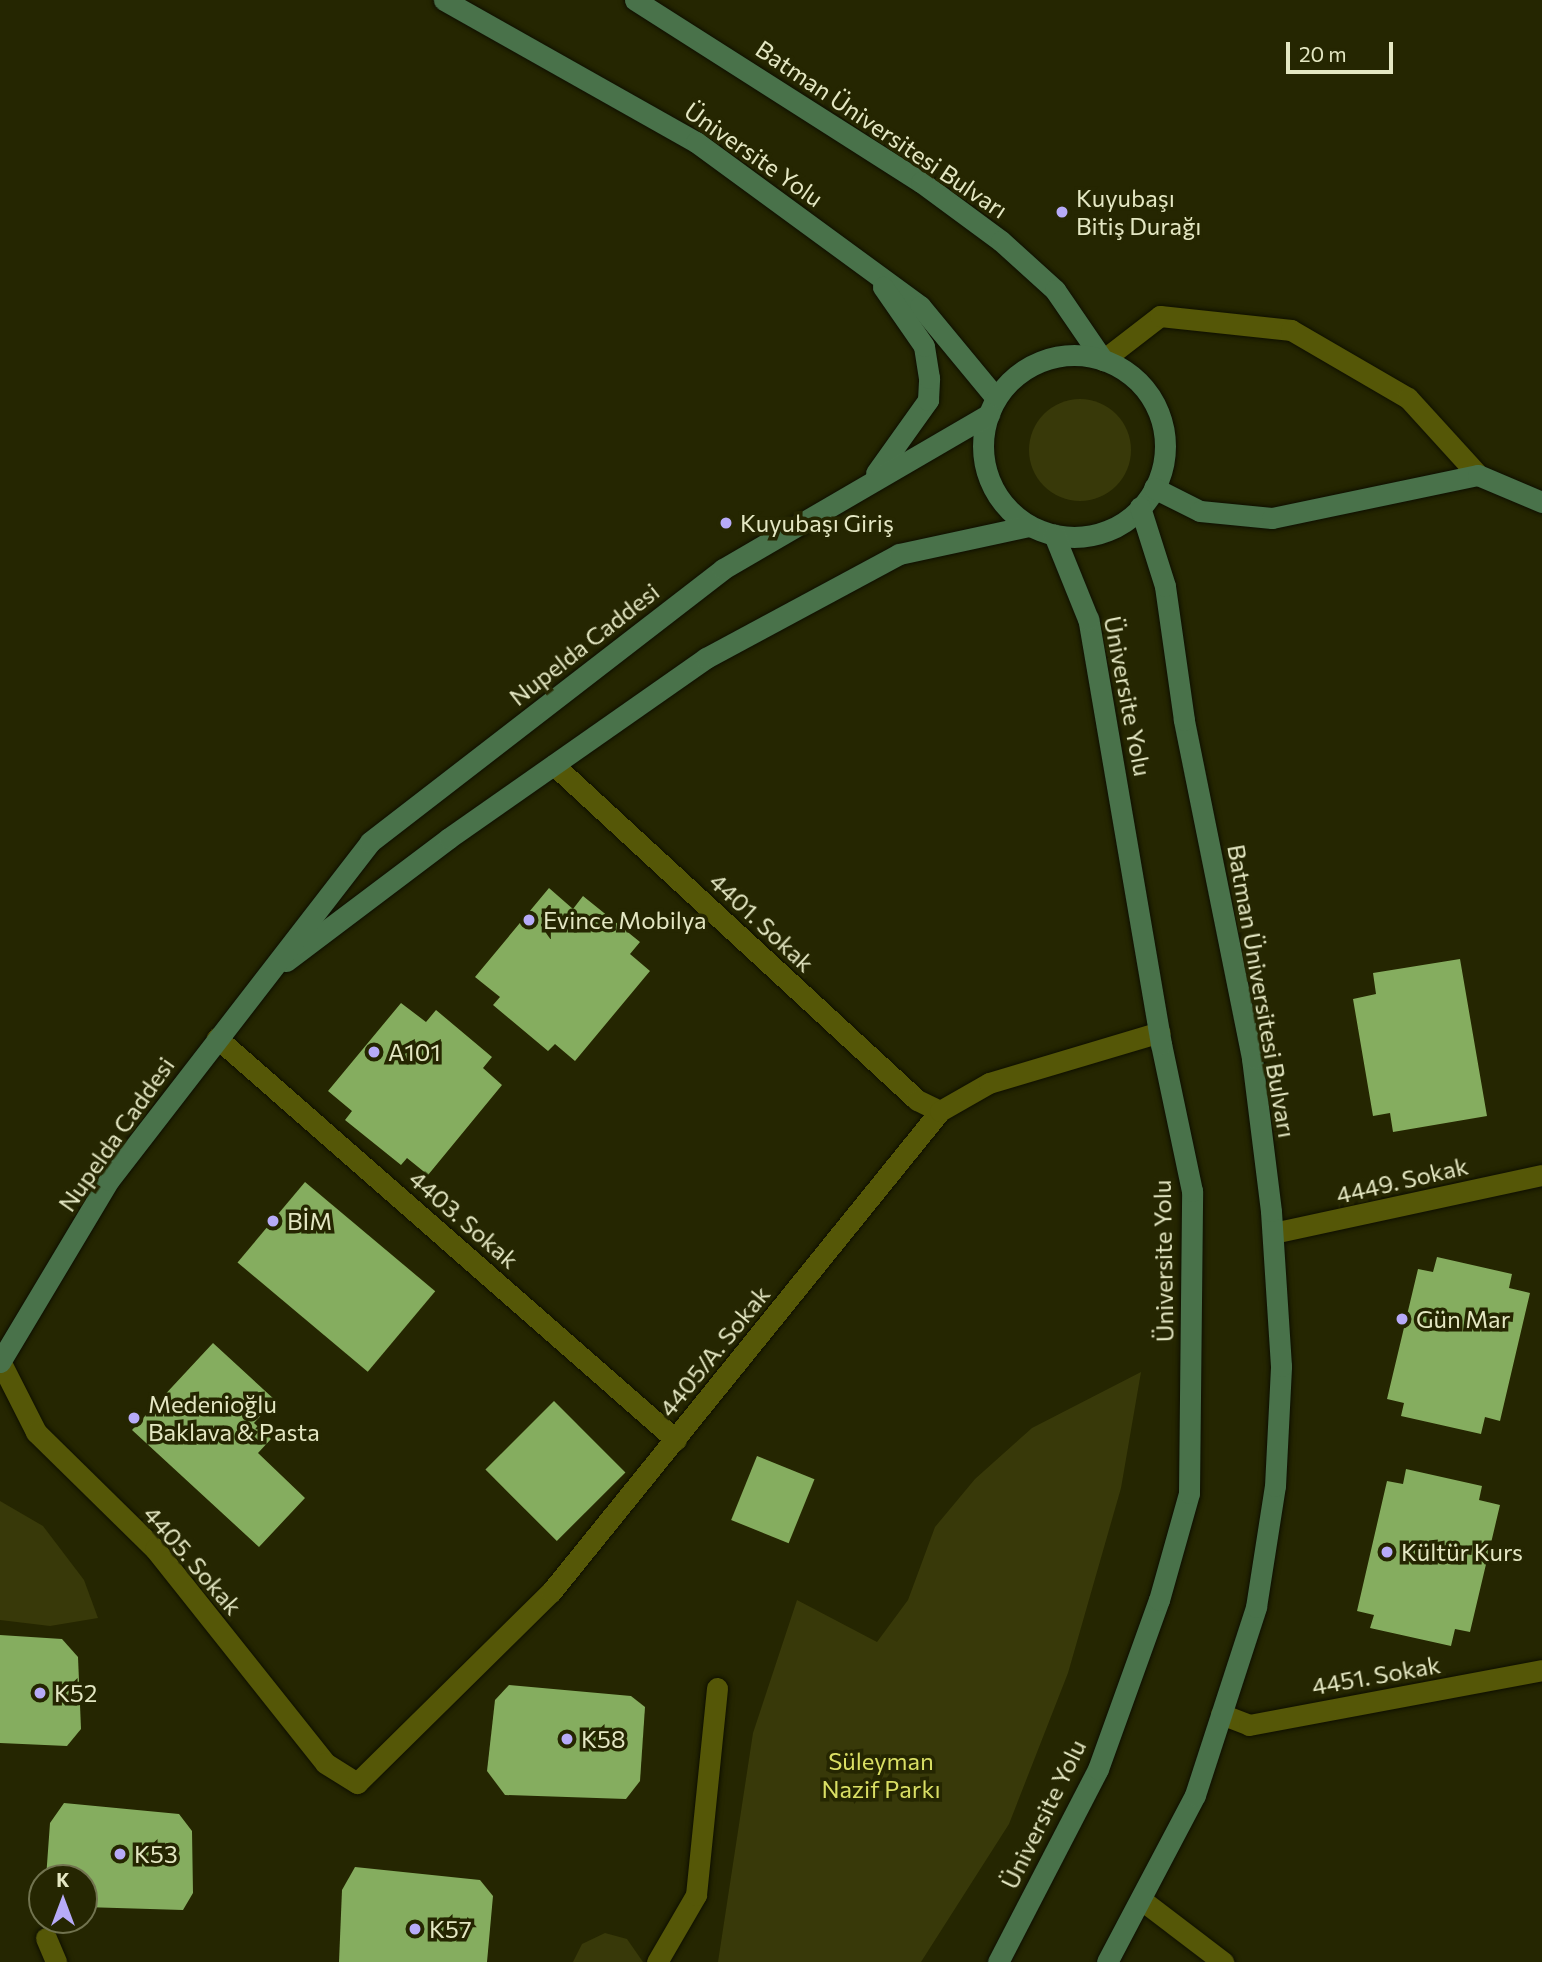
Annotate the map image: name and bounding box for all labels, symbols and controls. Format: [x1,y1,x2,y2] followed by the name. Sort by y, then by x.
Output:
[1290,28,1397,72] scale bar
[751,34,1013,224] street label: Batman Üniversitesi Bulvarı
[1299,41,1347,66] text: 20 m
[679,96,829,212] street label: Üniversite Yolu
[1076,184,1201,240] place label: Kuyubaşı Bitiş Durağı
[1054,204,1070,220] marker: Kuyubaşı Bitiş Durağı
[740,509,894,537] place label: Kuyubaşı Giriş
[718,515,734,531] marker: Kuyubaşı Giriş
[503,577,665,711] street label: Nupelda Caddesi
[1098,614,1158,778] street label: Üniversite Yolu
[1222,842,1302,1140] street label: Batman Üniversitesi Bulvarı
[704,866,820,978] street label: 4401. Sokak
[543,906,707,934] place label: Evince Mobilya
[521,912,537,928] marker: Evince Mobilya
[388,1038,441,1066] place label: A101
[366,1044,382,1060] marker: A101
[52,1051,180,1217] street label: Nupelda Caddesi
[1333,1151,1471,1209] street label: 4449. Sokak
[404,1164,524,1274] street label: 4403. Sokak
[1147,1180,1179,1342] street label: Üniversite Yolu
[287,1207,332,1235] place label: BİM
[265,1213,281,1229] marker: BİM
[653,1280,775,1422] street label: 4405/A. Sokak
[1416,1305,1510,1333] place label: Gün Mar
[1394,1311,1410,1327] marker: Gün Mar
[148,1390,320,1446] place label: Medenioğlu Baklava & Pasta
[126,1410,142,1426] marker: Medenioğlu Baklava & Pasta
[138,1500,248,1620] street label: 4405. Sokak
[1401,1538,1523,1566] place label: Kültür Kurs
[1379,1544,1395,1560] marker: Kültür Kurs
[1309,1650,1443,1700] street label: 4451. Sokak
[54,1679,97,1707] place label: K52
[32,1685,48,1701] marker: K52
[581,1725,625,1753] place label: K58
[559,1731,575,1747] marker: K58
[994,1735,1092,1893] street label: Üniversite Yolu
[821,1747,941,1803] park label: Süleyman Nazif Parkı
[134,1840,178,1868] place label: K53
[112,1846,128,1862] marker: K53
[28,1864,98,1934] north arrow
[56,1868,70,1891] text: K
[429,1915,472,1943] place label: K57
[407,1921,423,1937] marker: K57

